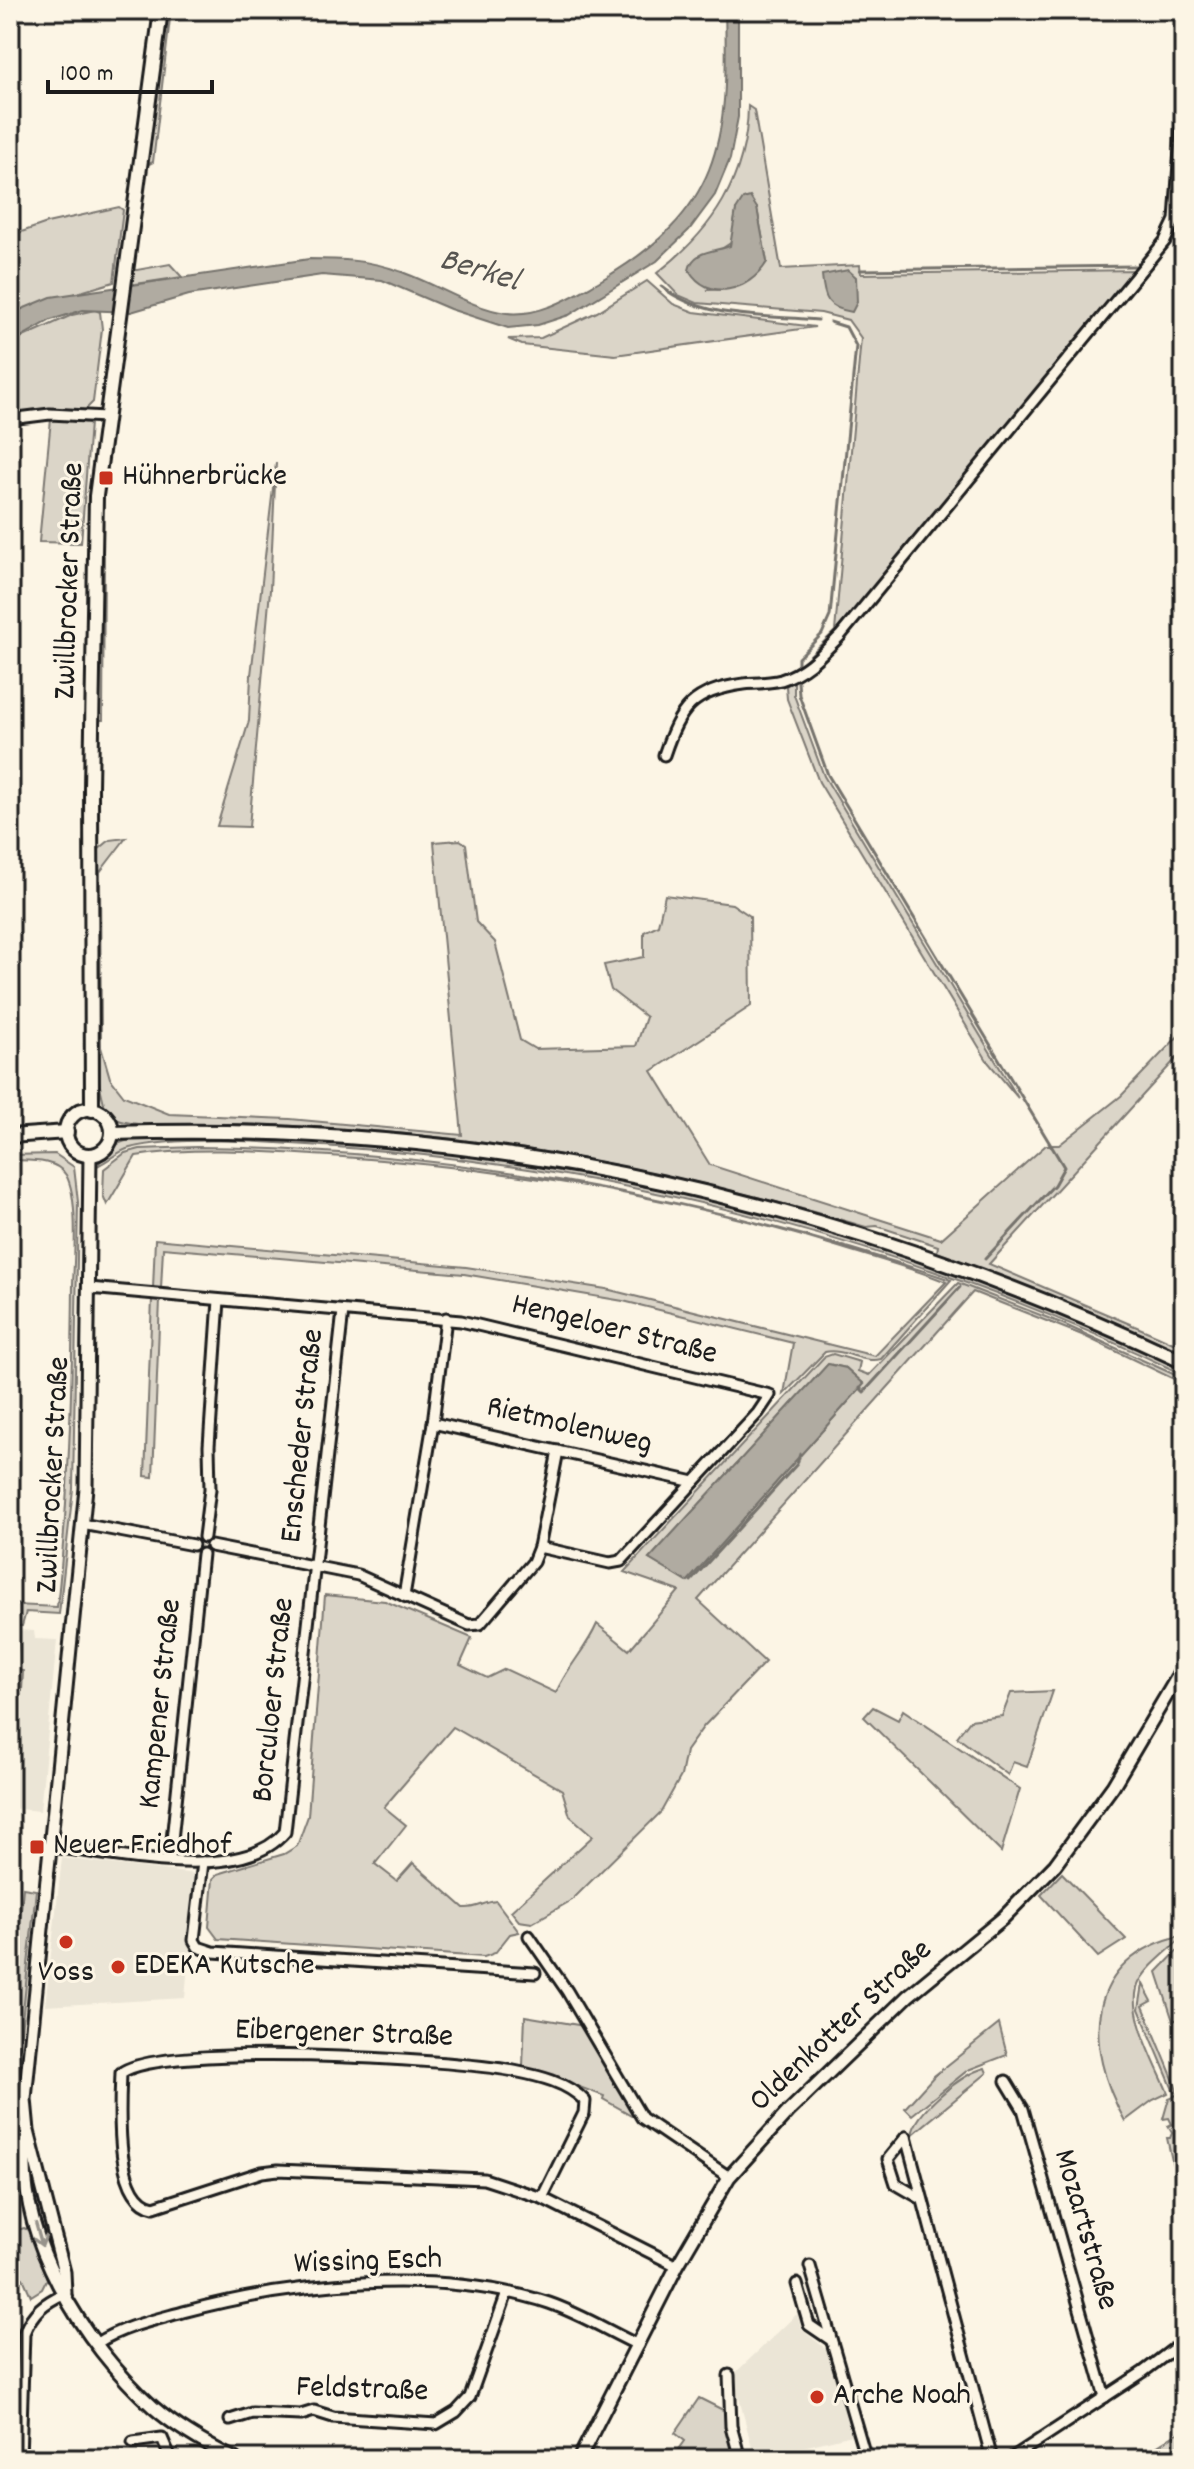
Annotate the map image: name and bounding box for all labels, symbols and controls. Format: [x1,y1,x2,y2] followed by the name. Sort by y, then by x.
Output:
[48,44,212,94] scale bar
[60,58,113,92] text: 100 m
[433,237,528,308] water label: Berkel
[122,455,287,501] place label: Hühnerbrücke
[44,462,98,700] street label: Zwillbrocker Straße
[97,469,115,487] marker: Hühnerbrücke
[506,1283,722,1379] street label: Hengeloer Straße
[270,1327,338,1545] street label: Enscheder Straße
[26,1355,84,1595] street label: Zwillbrocker Straße
[482,1386,656,1468] street label: Rietmolenweg
[241,1596,309,1804] street label: Borculoer Straße
[128,1597,196,1811] street label: Kampener Straße
[53,1824,232,1870] place label: Neuer Friedhof
[28,1838,46,1856] marker: Neuer Friedhof
[740,1930,944,2124] street label: Oldenkotter Straße
[57,1933,75,1951] marker: Voss
[134,1944,315,1990] place label: EDEKA Kutsche
[38,1951,94,1997] place label: Voss
[109,1958,127,1976] marker: EDEKA Kutsche
[234,2008,454,2062] street label: Eibergener Straße
[1039,2144,1129,2316] street label: Mozartstraße
[32,2222,47,2248] one-way arrow
[293,2237,443,2289] street label: Wissing Esch
[295,2366,429,2416] street label: Feldstraße
[833,2374,971,2420] place label: Arche Noah
[808,2388,826,2406] marker: Arche Noah

